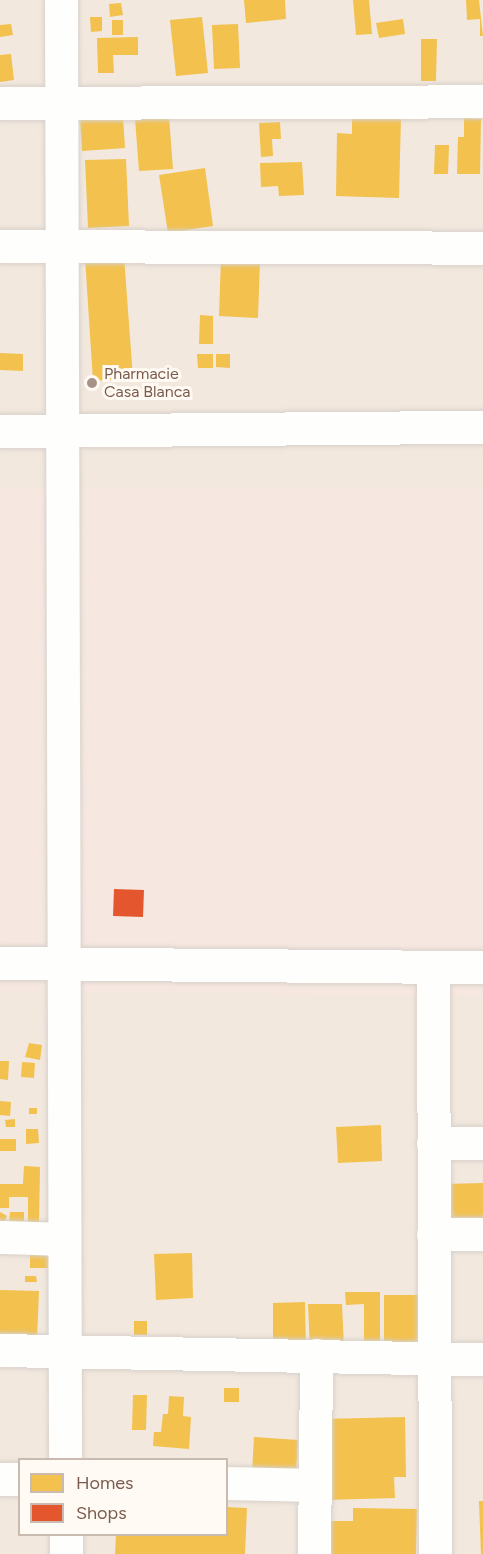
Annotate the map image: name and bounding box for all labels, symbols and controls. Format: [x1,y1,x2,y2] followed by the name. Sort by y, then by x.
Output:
[104,364,190,402] place label: Pharmacie Casa Blanca
[85,376,99,390] marker: Pharmacie Casa Blanca
[18,1458,228,1536] legend
[76,1472,134,1494] text: Homes
[76,1502,127,1524] text: Shops

